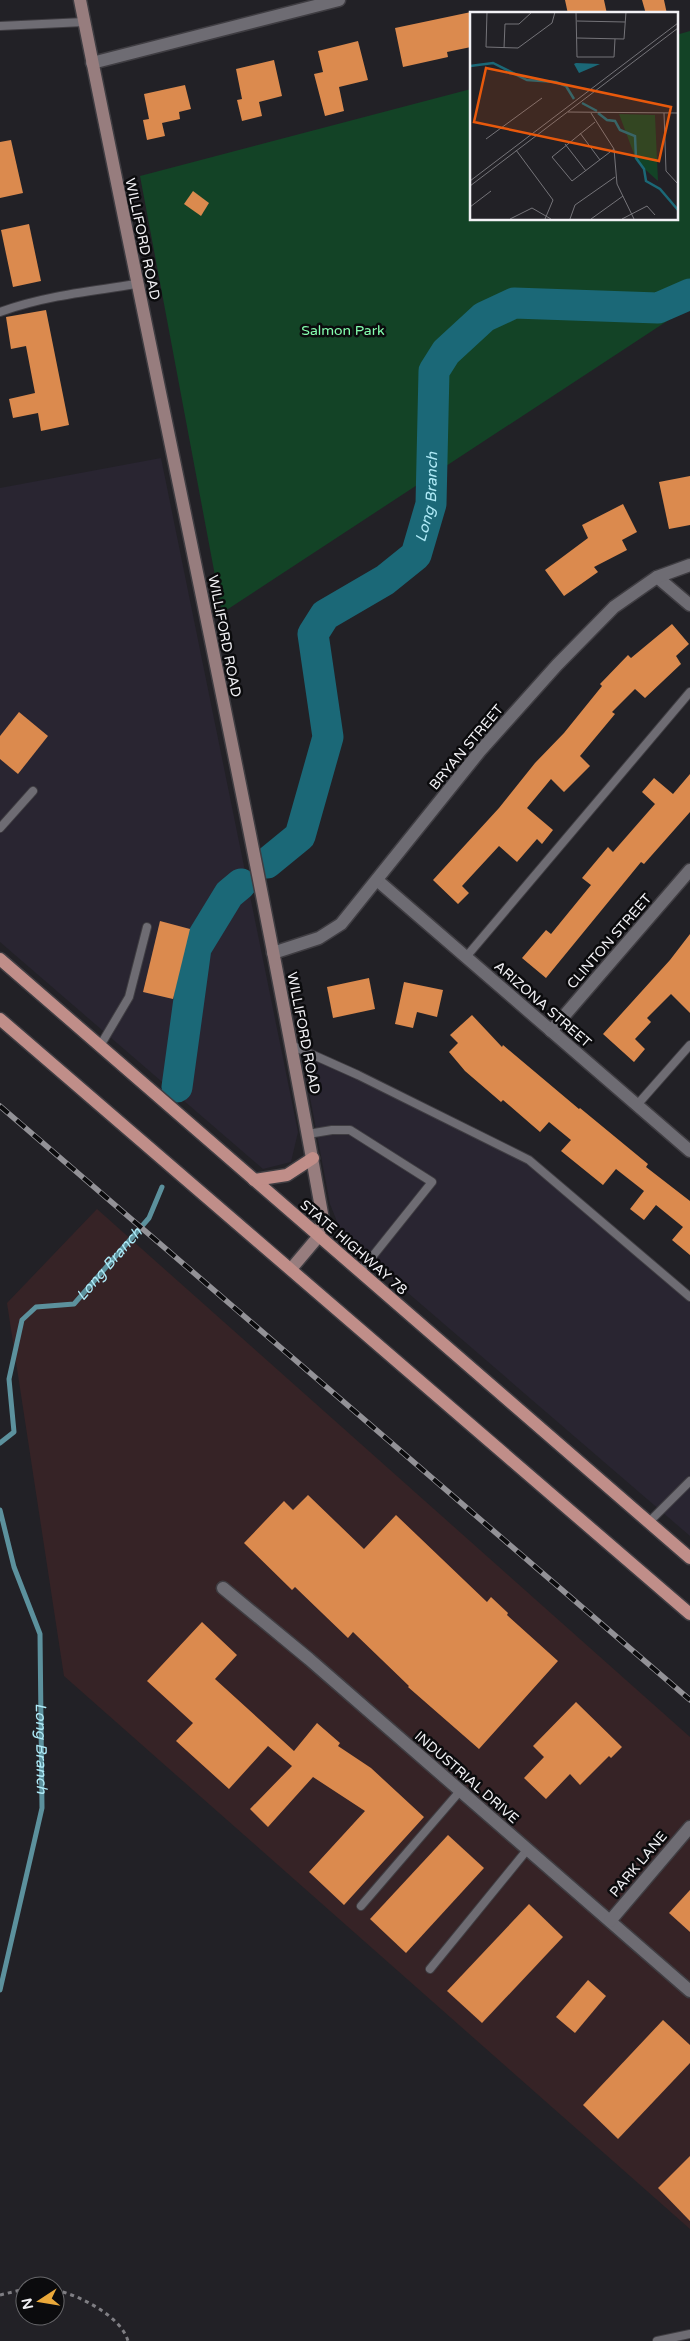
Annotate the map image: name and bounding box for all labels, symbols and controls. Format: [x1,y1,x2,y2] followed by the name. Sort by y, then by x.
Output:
[470,12,678,220] inset map
[121,177,164,302] street label: WILLIFORD ROAD
[301,322,385,339] park label: Salmon Park
[411,451,441,544] water label: Long Branch
[204,574,245,699] street label: WILLIFORD ROAD
[426,701,507,793] street label: BRYAN STREET
[563,890,656,992] street label: CLINTON STREET
[491,958,595,1051] street label: ARIZONA STREET
[283,971,324,1096] street label: WILLIFORD ROAD
[297,1196,411,1299] street label: STATE HIGHWAY 78
[72,1223,146,1304] water label: Long Branch
[32,1703,51,1795] water label: Long Branch
[411,1728,522,1827] street label: INDUSTRIAL DRIVE
[606,1828,671,1901] street label: PARK LANE
[15,2276,65,2326] north arrow
[18,2296,37,2311] text: N

